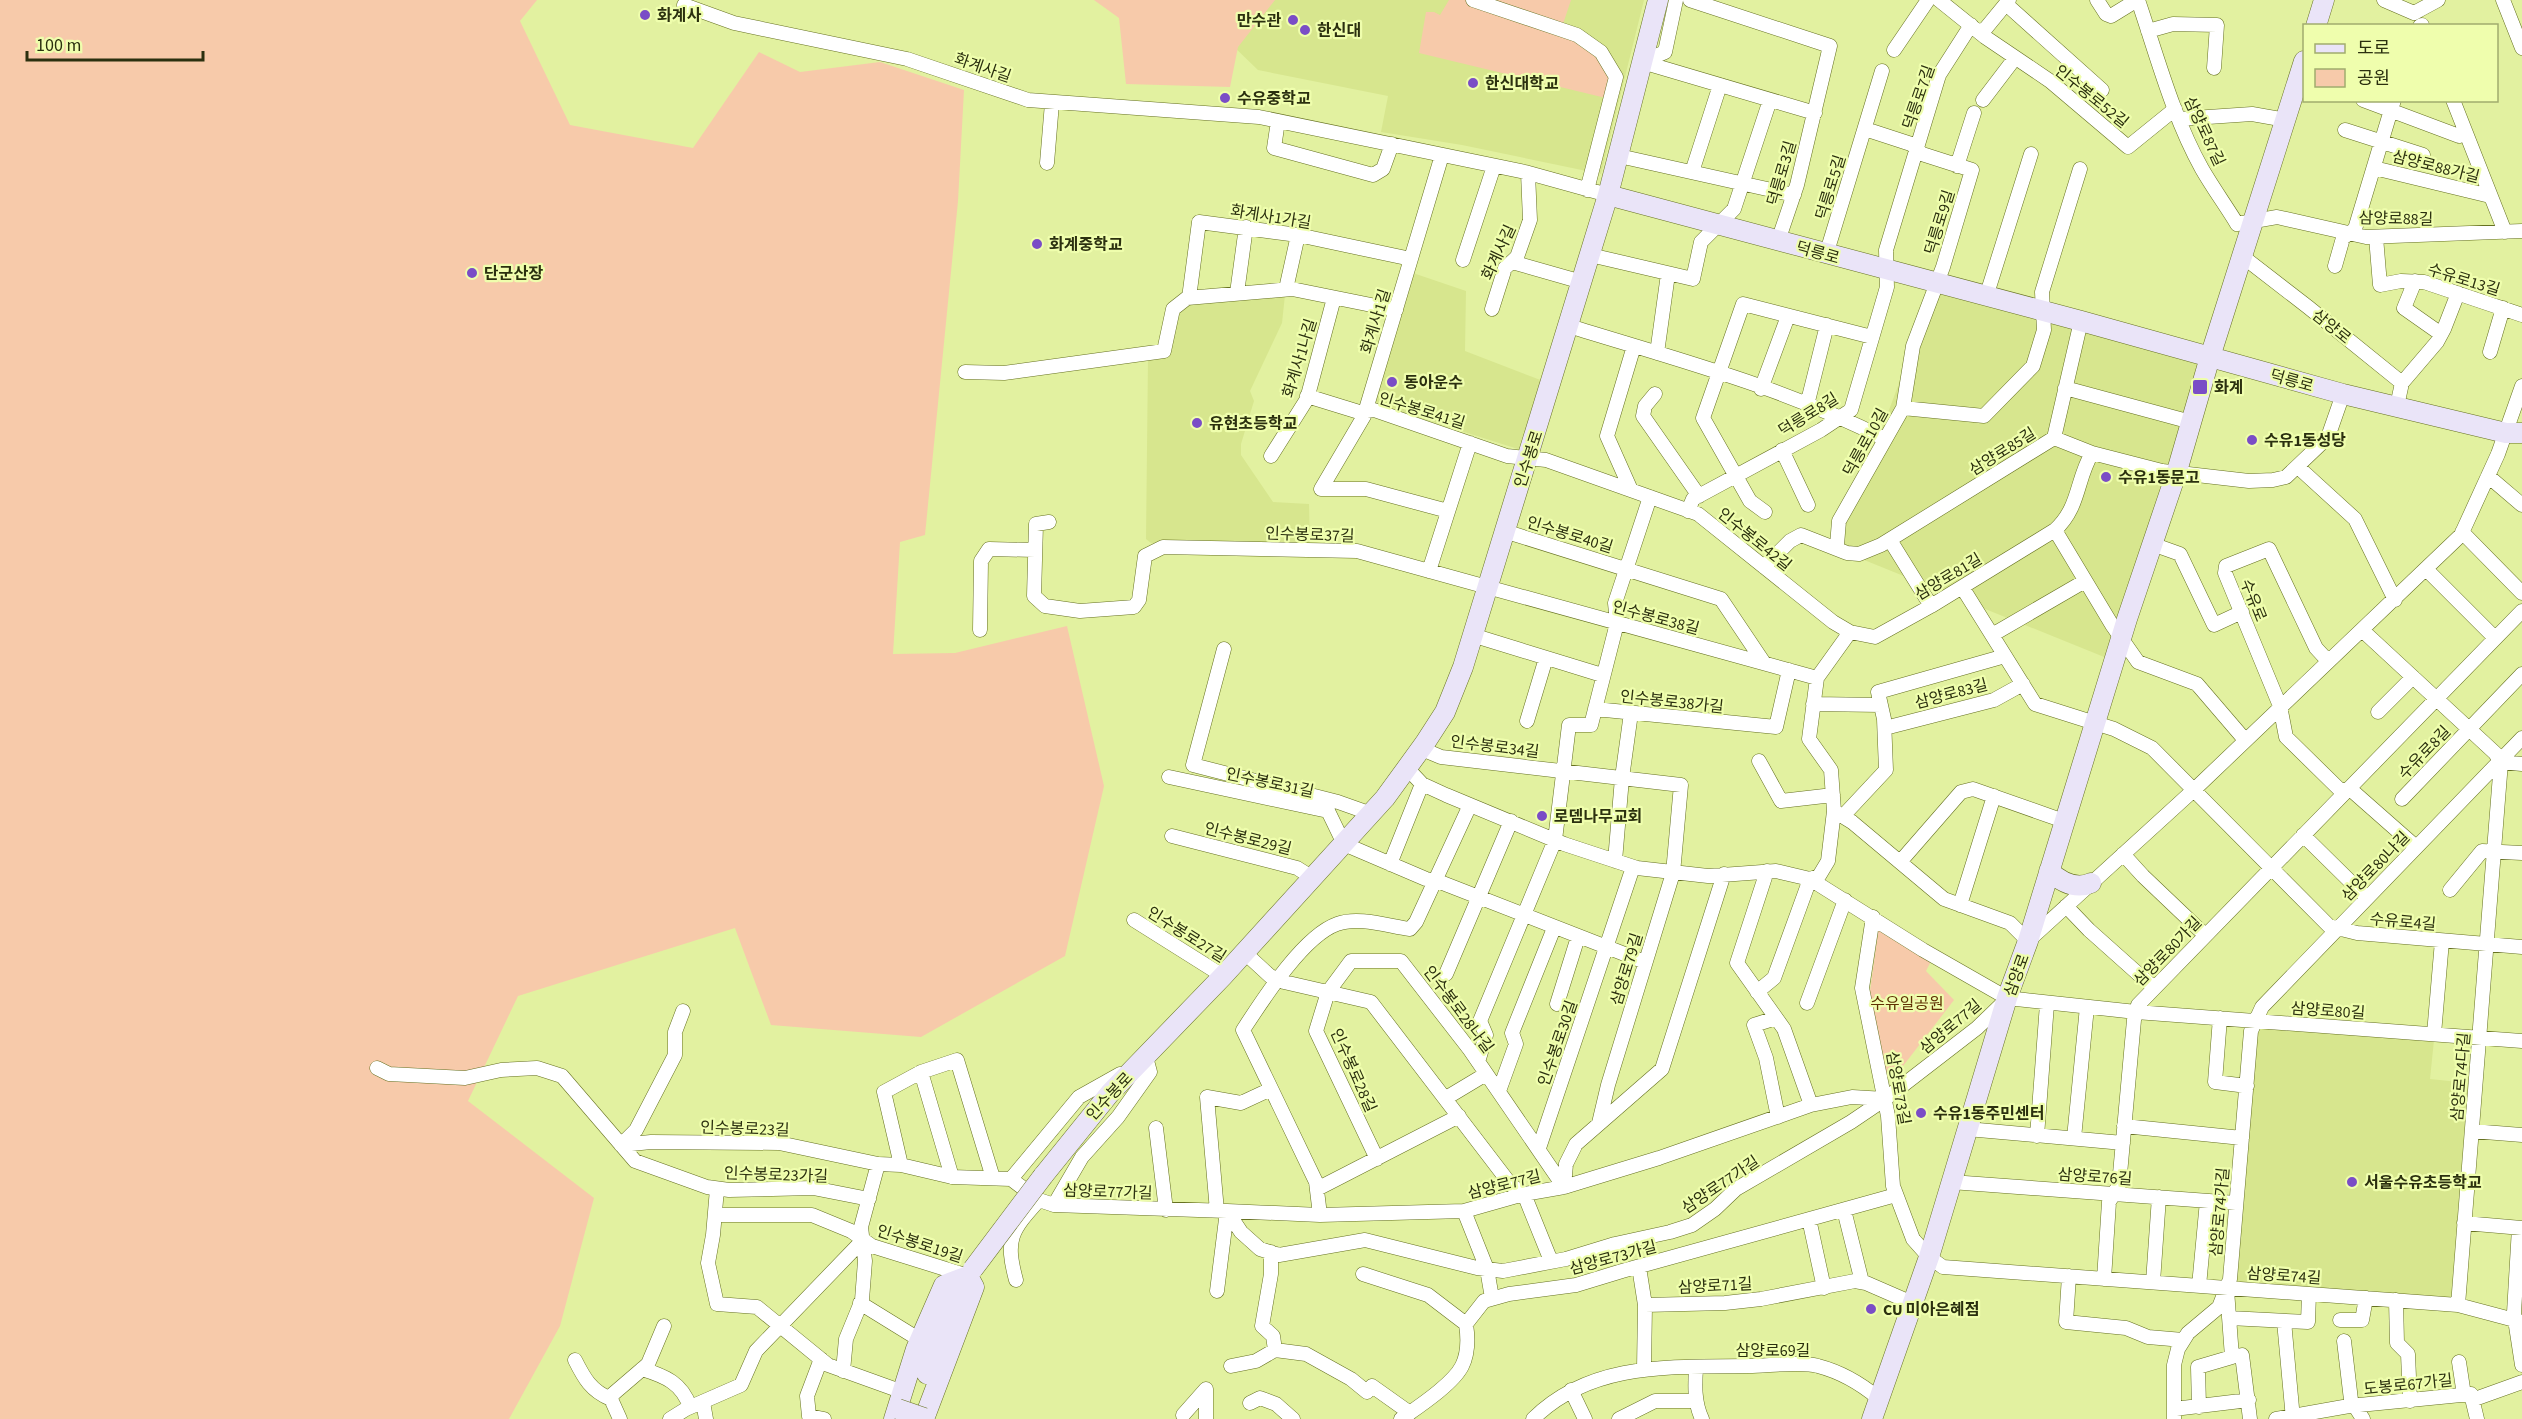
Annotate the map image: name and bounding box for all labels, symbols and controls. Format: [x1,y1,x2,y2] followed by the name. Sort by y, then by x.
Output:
[657,5,701,27] place label: 화계사
[638,8,652,22] marker: 화계사
[1237,10,1281,32] place label: 만수관
[1286,13,1300,27] marker: 만수관
[1317,20,1361,42] place label: 한신대
[1298,23,1312,37] marker: 한신대
[27,24,202,62] scale bar
[2303,24,2498,102] legend
[36,33,81,58] text: 100 m
[2357,36,2390,61] text: 도로
[951,48,1014,88] street label: 화계사길
[2050,60,2133,133] street label: 인수봉로52길
[1898,62,1940,133] street label: 덕릉로7길
[2357,66,2390,91] text: 공원
[1485,73,1559,95] place label: 한신대학교
[1466,76,1480,90] marker: 한신대학교
[1237,88,1311,110] place label: 수유중학교
[1218,91,1232,105] marker: 수유중학교
[2178,93,2230,170] street label: 삼양로87길
[1762,138,1802,208] street label: 덕릉로3길
[2390,145,2482,188] street label: 삼양로88가길
[1811,152,1851,222] street label: 덕릉로5길
[1920,187,1960,257] street label: 덕릉로9길
[1229,200,1313,234] street label: 화계사1가길
[2358,207,2434,231] street label: 삼양로88길
[1476,221,1521,284] street label: 화계사길
[1049,234,1123,256] place label: 화계중학교
[1793,236,1842,270] street label: 덕릉로
[1030,237,1044,251] marker: 화계중학교
[2425,259,2503,301] street label: 수유로13길
[484,263,543,285] place label: 단군산장
[465,266,479,280] marker: 단군산장
[1356,286,1396,356] street label: 화계사1길
[2307,304,2356,349] street label: 삼양로
[1278,316,1322,401] street label: 화계사1나길
[2267,364,2316,398] street label: 덕릉로
[1404,372,1463,394] place label: 동아운수
[1385,375,1399,389] marker: 동아운수
[2214,377,2243,399] place label: 화계
[2191,378,2209,396] marker: 화계
[1376,387,1468,435] street label: 인수봉로41길
[1774,388,1843,442] street label: 덕릉로8길
[1838,404,1894,481] street label: 덕릉로10길
[1209,413,1298,435] place label: 유현초등학교
[1190,416,1204,430] marker: 유현초등학교
[1965,423,2040,481] street label: 삼양로85길
[1509,428,1549,491] street label: 인수봉로
[2264,430,2346,452] place label: 수유1동성당
[2245,433,2259,447] marker: 수유1동성당
[2118,467,2200,489] place label: 수유1동문고
[2099,470,2113,484] marker: 수유1동문고
[1713,503,1796,576] street label: 인수봉로42길
[1524,511,1616,559] street label: 인수봉로40길
[1265,522,1355,548] street label: 인수봉로37길
[1911,548,1986,606] street label: 삼양로81길
[2235,576,2272,625] street label: 수유로
[1610,596,1702,640] street label: 인수봉로38길
[1912,674,1990,714] street label: 삼양로83길
[1619,686,1725,718] street label: 인수봉로38가길
[2394,721,2456,784] street label: 수유로8길
[1449,731,1541,763] street label: 인수봉로34길
[1224,763,1316,803] street label: 인수봉로31길
[1554,806,1642,828] place label: 로뎀나무교회
[1535,809,1549,823] marker: 로뎀나무교회
[1202,817,1294,860] street label: 인수봉로29길
[2337,827,2415,907] street label: 삼양로80나길
[1143,902,1230,968] street label: 인수봉로27길
[2369,908,2437,936] street label: 수유로4길
[2129,912,2207,992] street label: 삼양로80가길
[1606,930,1648,1008] street label: 삼양로79길
[1999,951,2035,1000] street label: 삼양로
[1418,961,1498,1058] street label: 인수봉로28나길
[1870,993,1944,1015] park label: 수유일공원
[1915,994,1986,1059] street label: 삼양로77길
[1533,997,1583,1089] street label: 인수봉로30길
[2290,997,2366,1025] street label: 삼양로80길
[1325,1025,1381,1116] street label: 인수봉로28길
[2446,1032,2476,1123] street label: 삼양로74다길
[1881,1049,1915,1127] street label: 삼양로73길
[1082,1067,1138,1126] street label: 인수봉로
[1933,1103,2045,1125] place label: 수유1동주민센터
[1914,1106,1928,1120] marker: 수유1동주민센터
[700,1116,790,1142] street label: 인수봉로23길
[1677,1151,1764,1219] street label: 삼양로77가길
[723,1162,828,1188] street label: 인수봉로23가길
[2057,1163,2133,1191] street label: 삼양로76길
[1465,1165,1543,1205] street label: 삼양로77길
[2205,1167,2235,1258] street label: 삼양로74가길
[2364,1172,2482,1194] place label: 서울수유초등학교
[2345,1175,2359,1189] marker: 서울수유초등학교
[1063,1179,1153,1205] street label: 삼양로77가길
[874,1220,966,1268] street label: 인수봉로19길
[1567,1236,1659,1280] street label: 삼양로73가길
[2246,1262,2322,1290] street label: 삼양로74길
[1677,1273,1753,1299] street label: 삼양로71길
[1883,1299,1979,1321] place label: CU 미아은혜점
[1864,1302,1878,1316] marker: CU 미아은혜점
[1736,1340,1810,1362] street label: 삼양로69길
[2362,1369,2454,1401] street label: 도봉로67가길

